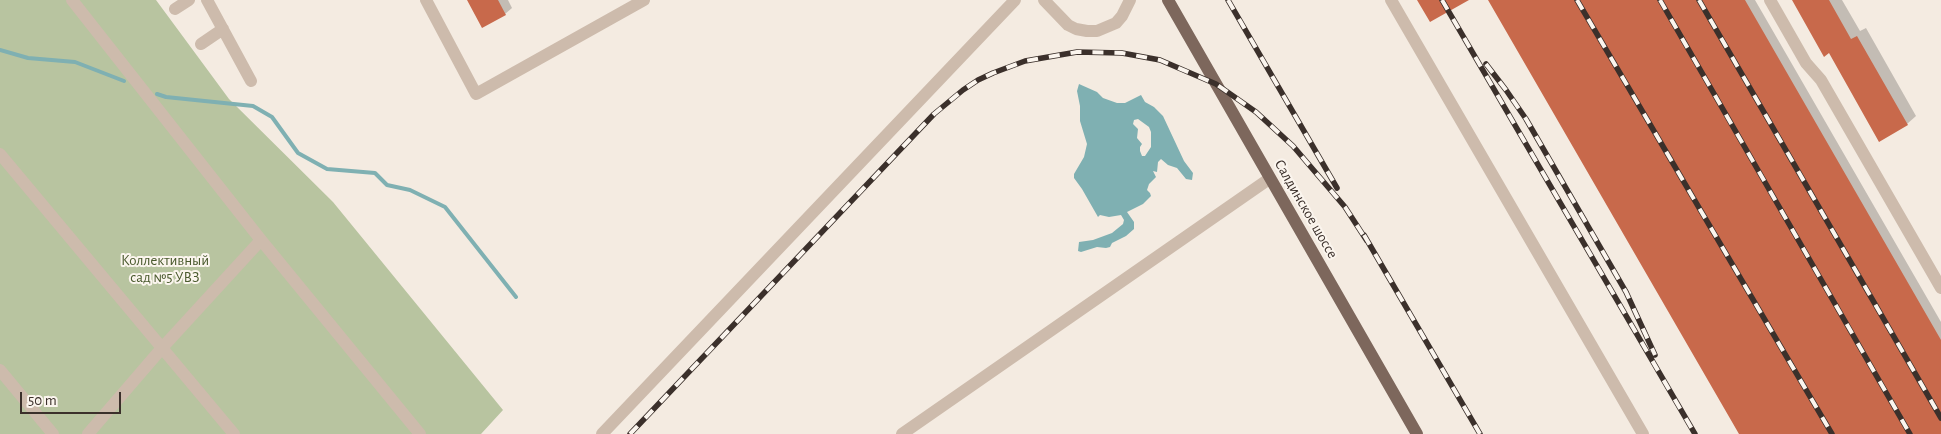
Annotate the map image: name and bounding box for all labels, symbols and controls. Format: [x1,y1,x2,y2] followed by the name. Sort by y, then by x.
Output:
[1270,156,1342,262] street label: Салдинское шоссе
[121,251,209,286] park label: Коллективный сад №5 УВЗ
[22,382,124,414] scale bar
[28,393,57,408] text: 50 m

